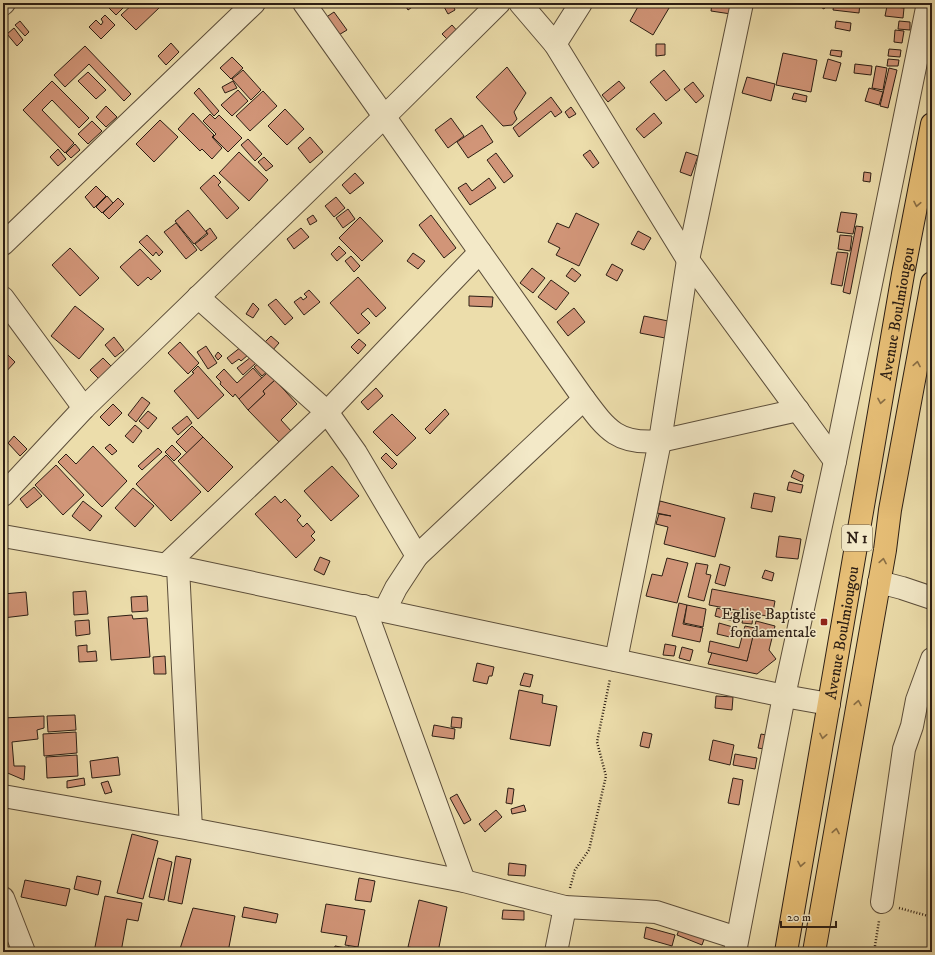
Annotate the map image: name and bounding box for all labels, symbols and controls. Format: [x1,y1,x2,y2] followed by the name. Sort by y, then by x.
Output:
[913,201,921,207] one-way arrow
[876,245,919,382] street label: Avenue Boulmiougou
[912,361,921,367] one-way arrow
[877,398,886,404] one-way arrow
[842,525,872,551] road number: N 1
[878,558,887,564] one-way arrow
[821,564,863,701] street label: Avenue Boulmiougou
[721,604,816,642] place label: Eglise Baptiste fondamentale
[819,617,829,627] marker: Eglise Baptiste fondamentale
[853,700,862,706] one-way arrow
[819,733,828,739] one-way arrow
[831,828,839,834] one-way arrow
[797,861,806,867] one-way arrow
[781,903,836,929] scale bar
[787,910,811,925] text: 20 m

